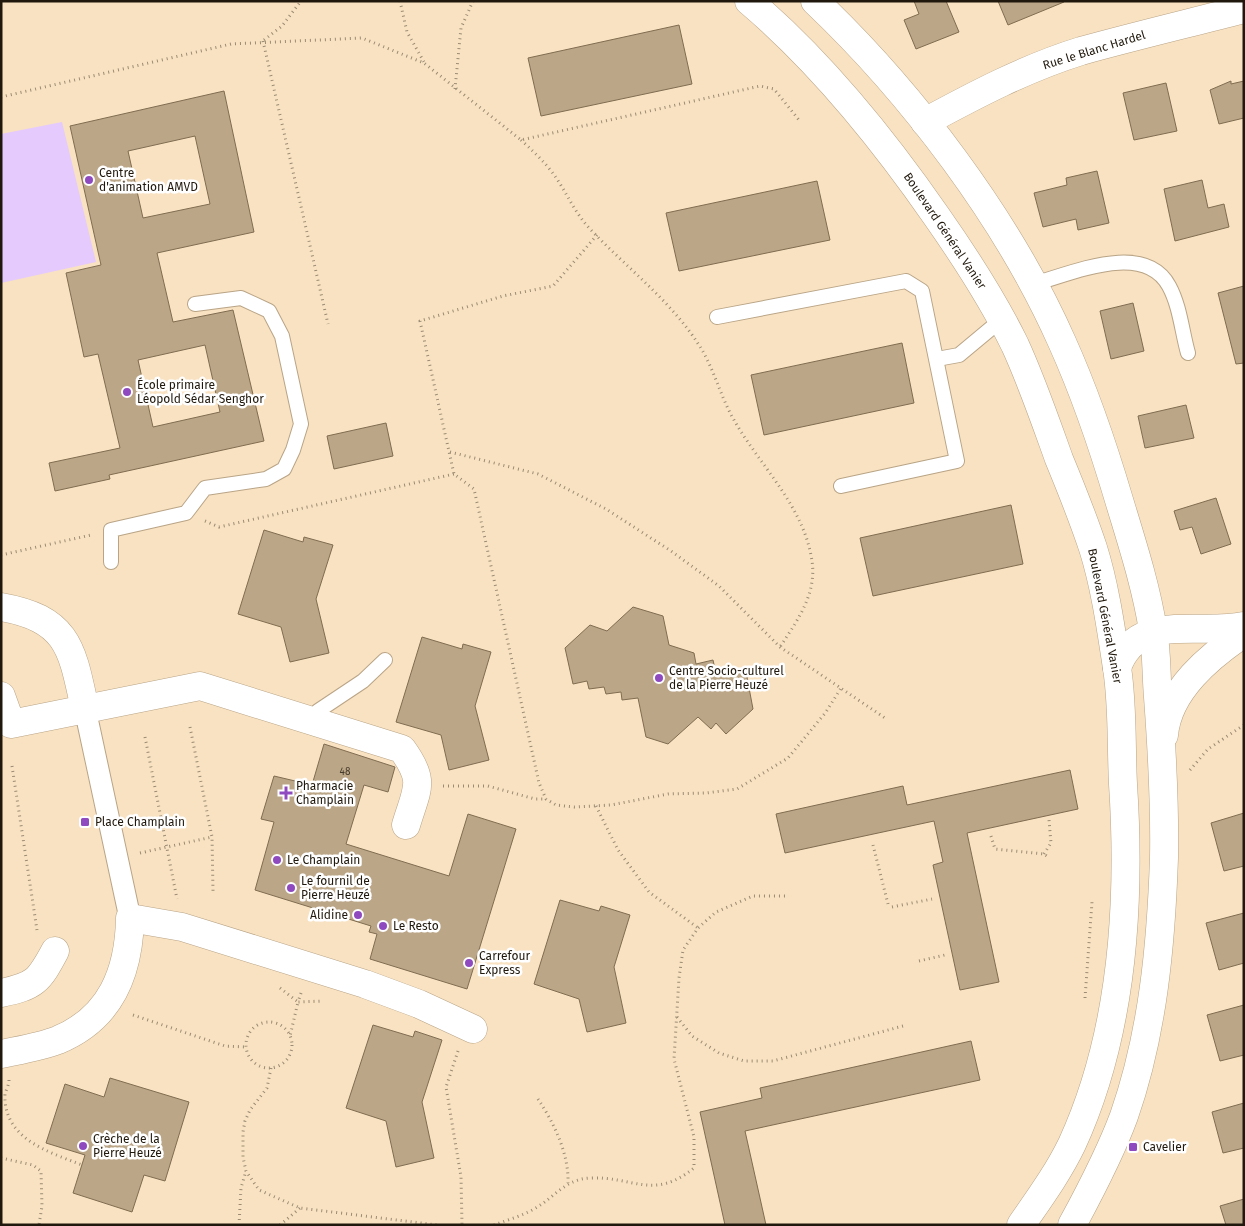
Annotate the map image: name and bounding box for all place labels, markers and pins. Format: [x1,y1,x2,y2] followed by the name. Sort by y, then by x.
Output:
[99,166,198,194] place label: Centre d'animation AMVD
[83,174,95,186] marker: Centre d'animation AMVD
[137,377,264,406] place label: École primaire Léopold Sédar Senghor
[121,386,133,398] marker: École primaire Léopold Sédar Senghor
[669,664,784,692] place label: Centre Socio-culturel de la Pierre Heuzé
[653,672,665,684] marker: Centre Socio-culturel de la Pierre Heuzé
[296,779,354,807] place label: Pharmacie Champlain
[280,787,292,799] marker: Pharmacie Champlain
[95,815,185,829] place label: Place Champlain
[79,816,91,828] marker: Place Champlain
[287,853,360,867] place label: Le Champlain
[271,854,283,866] marker: Le Champlain
[301,874,370,902] place label: Le fournil de Pierre Heuzé
[285,882,297,894] marker: Le fournil de Pierre Heuzé
[310,908,348,922] place label: Alidine
[352,909,364,921] marker: Alidine
[393,919,439,933] place label: Le Resto
[377,920,389,932] marker: Le Resto
[479,949,530,977] place label: Carrefour Express
[463,957,475,969] marker: Carrefour Express
[93,1132,162,1160] place label: Crèche de la Pierre Heuzé
[77,1140,89,1152] marker: Crèche de la Pierre Heuzé
[1143,1140,1187,1154] place label: Cavelier
[1127,1141,1139,1153] marker: Cavelier

